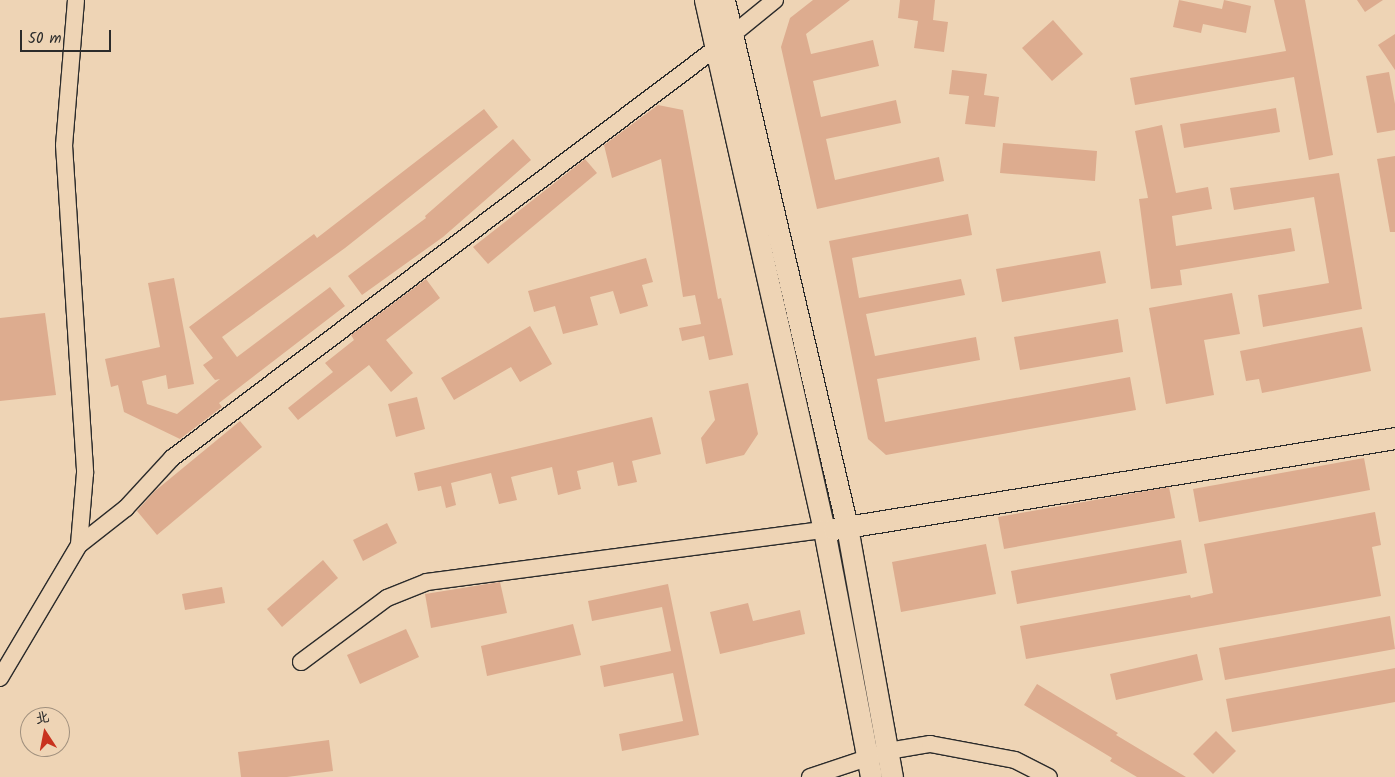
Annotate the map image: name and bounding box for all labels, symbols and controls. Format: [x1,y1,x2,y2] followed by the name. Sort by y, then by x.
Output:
[22,20,114,52] scale bar
[28,27,62,51] text: 50 m
[33,706,51,730] text: 北
[20,707,70,757] north arrow

